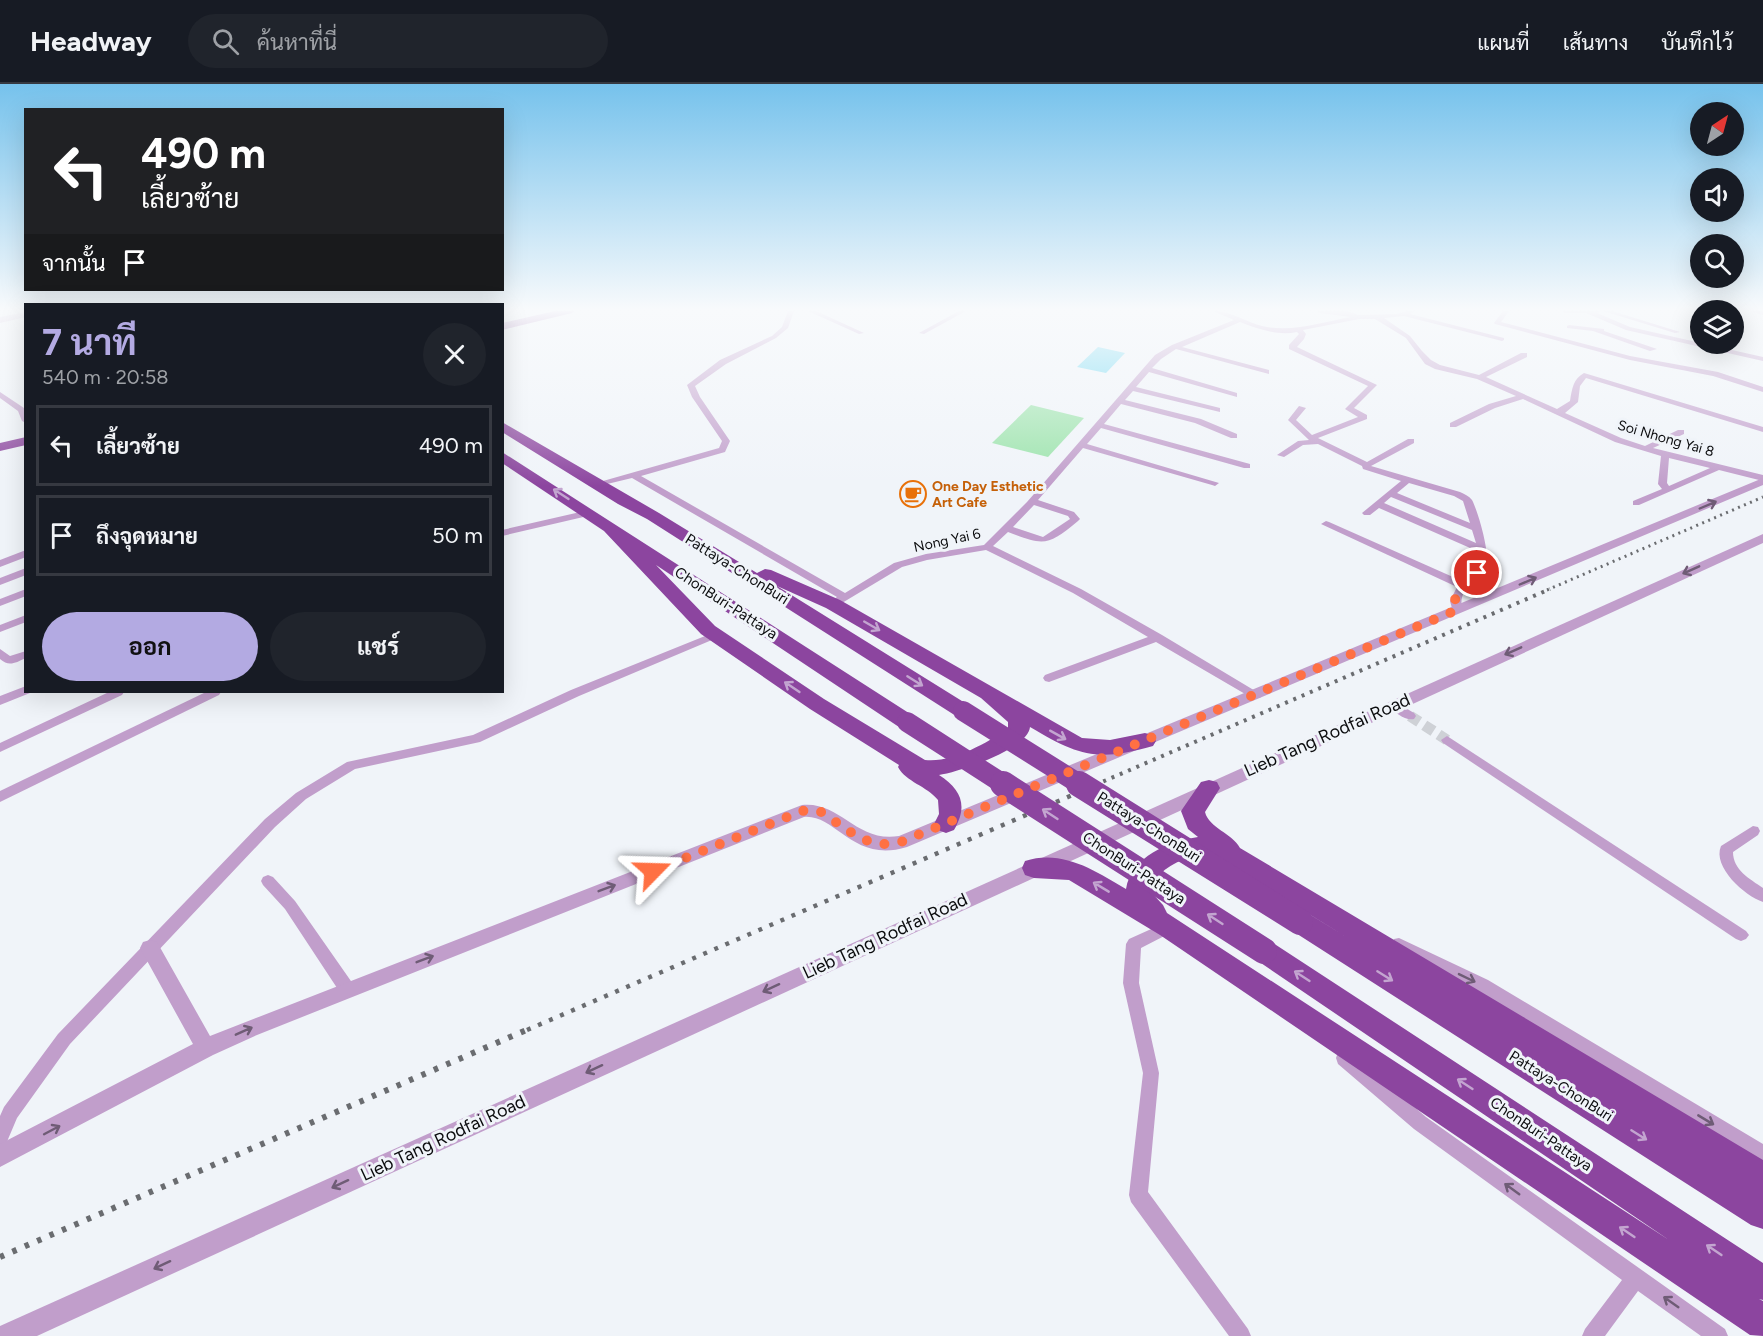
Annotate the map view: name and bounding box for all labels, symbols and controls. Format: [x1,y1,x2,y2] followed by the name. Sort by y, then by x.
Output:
[188,14,608,68] search box
[30,24,152,58] text: Headway
[209,25,242,58] icon: search
[257,29,337,56] text: ค้นหาที่นี่
[1477,30,1530,55] text: แผนที่
[1563,30,1628,55] text: เส้นทาง
[1661,30,1733,55] text: บันทึกไว้
[1690,102,1744,156] north arrow
[1690,102,1744,354] map controls
[141,128,266,179] text: 490 m
[42,132,120,210] icon: left
[1690,168,1744,222] button: sound
[141,182,239,215] text: เลี้ยวซ้าย
[1690,234,1744,288] button: search
[118,246,151,279] icon: arrive
[42,250,106,277] text: จากนั้น
[1690,300,1744,354] button: layers
[42,321,137,364] text: 7 นาที
[423,323,486,386] button: close
[42,365,169,389] text: 540 m · 20:58
[1616,417,1716,460] street label: Soi Nhong Yai 8
[45,429,78,462] icon: left
[419,432,483,459] text: 490 m
[96,433,180,460] text: เลี้ยวซ้าย
[932,478,1044,511] place label: One Day Esthetic Art Cafe
[898,479,928,509] cafe icon: One Day Esthetic Art Cafe
[553,488,570,500] one-way arrow
[1698,499,1717,510] one-way arrow
[45,519,78,552] icon: arrive
[432,522,483,549] text: 50 m
[96,523,198,550] text: ถึงจุดหมาย
[912,525,982,556] street label: Nong Yai 6
[682,530,792,608] street label: Pattaya-ChonBuri
[1451,547,1502,598] pin
[1460,556,1493,589] icon: arrive
[671,563,781,643] street label: ChonBuri-Pattaya
[1682,565,1700,577] one-way arrow
[1519,575,1537,586] one-way arrow
[42,612,258,681] button: ออก
[270,612,486,681] button: แชร์
[863,621,880,633] one-way arrow
[1505,646,1523,657] one-way arrow
[906,675,923,687] one-way arrow
[784,681,800,693] one-way arrow
[1241,688,1413,782] street label: Lieb Tang Rodfai Road
[1049,729,1066,741] one-way arrow
[1094,788,1204,866] street label: Pattaya-ChonBuri
[1043,808,1059,820] one-way arrow
[1079,828,1189,908] street label: ChonBuri-Pattaya
[621,839,685,903] position arrow
[1093,880,1110,892] one-way arrow
[597,882,616,893] one-way arrow
[799,888,971,984] street label: Lieb Tang Rodfai Road
[1206,913,1223,926] one-way arrow
[416,953,434,964] one-way arrow
[1294,970,1311,982] one-way arrow
[1376,970,1393,982] one-way arrow
[1457,972,1475,984] one-way arrow
[763,982,781,994] one-way arrow
[235,1025,253,1036] one-way arrow
[1506,1047,1616,1125] street label: Pattaya-ChonBuri
[585,1063,603,1075] one-way arrow
[1457,1077,1474,1089] one-way arrow
[357,1090,529,1186] street label: Lieb Tang Rodfai Road
[1487,1093,1595,1175] street label: ChonBuri-Pattaya
[1697,1115,1714,1127] one-way arrow
[43,1123,61,1135] one-way arrow
[1630,1130,1647,1142] one-way arrow
[331,1179,349,1191] one-way arrow
[1505,1183,1521,1195] one-way arrow
[1619,1226,1635,1238] one-way arrow
[1706,1244,1723,1257] one-way arrow
[154,1260,172,1272] one-way arrow
[1663,1296,1679,1308] one-way arrow

